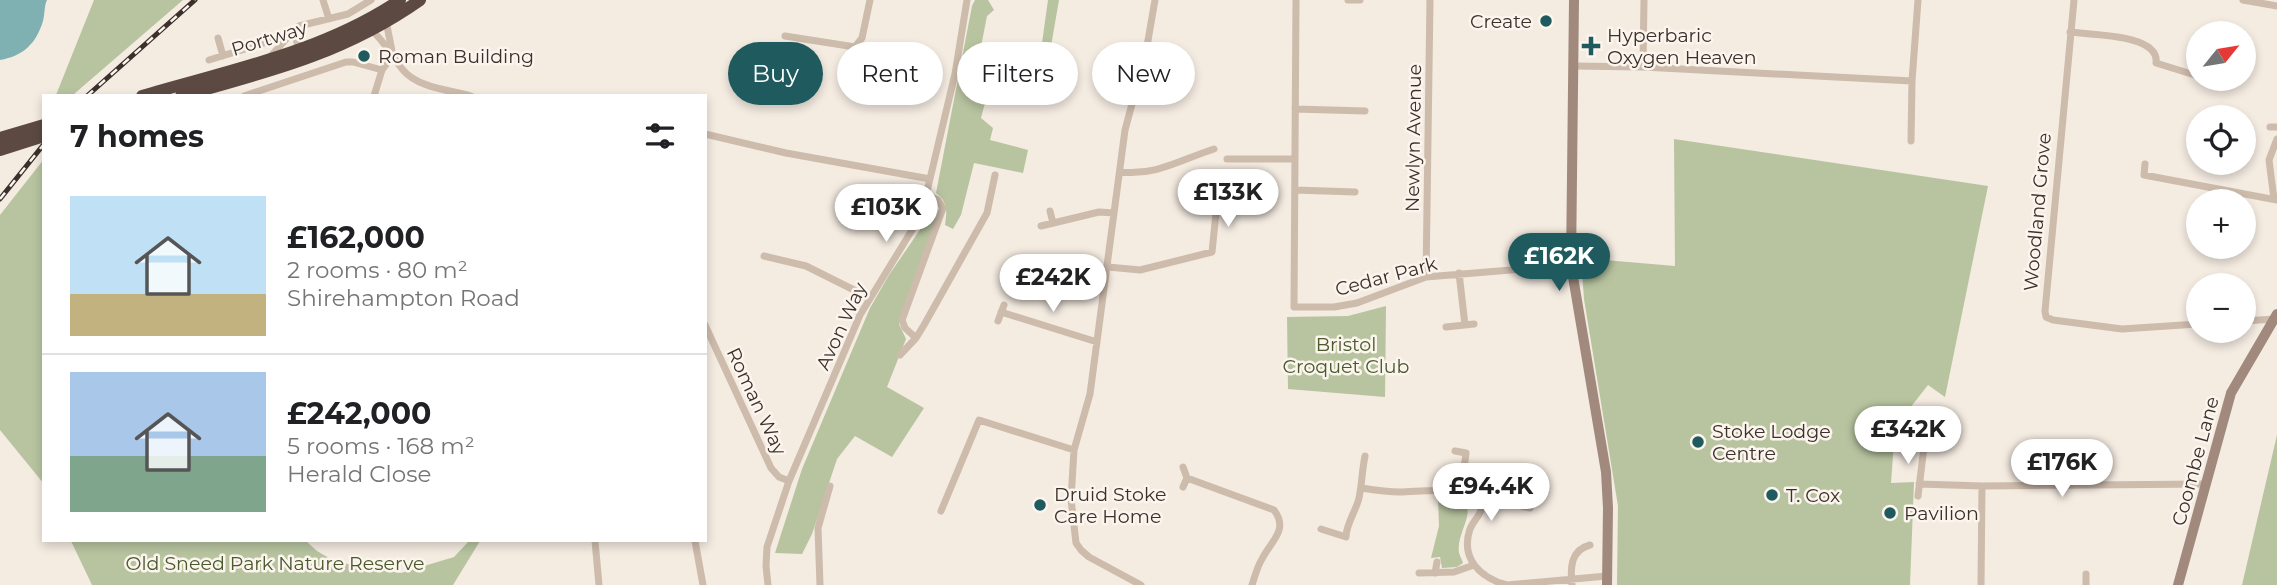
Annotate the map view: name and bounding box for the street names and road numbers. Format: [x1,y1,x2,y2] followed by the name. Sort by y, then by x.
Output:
[228,16,311,61] street label: Portway
[1401,64,1426,212] street label: Newlyn Avenue
[2019,132,2056,292] street label: Woodland Grove
[1333,252,1440,301] street label: Cedar Park
[811,278,872,374] street label: Avon Way
[722,344,792,459] street label: Roman Way
[2167,394,2224,528] street label: Coombe Lane

